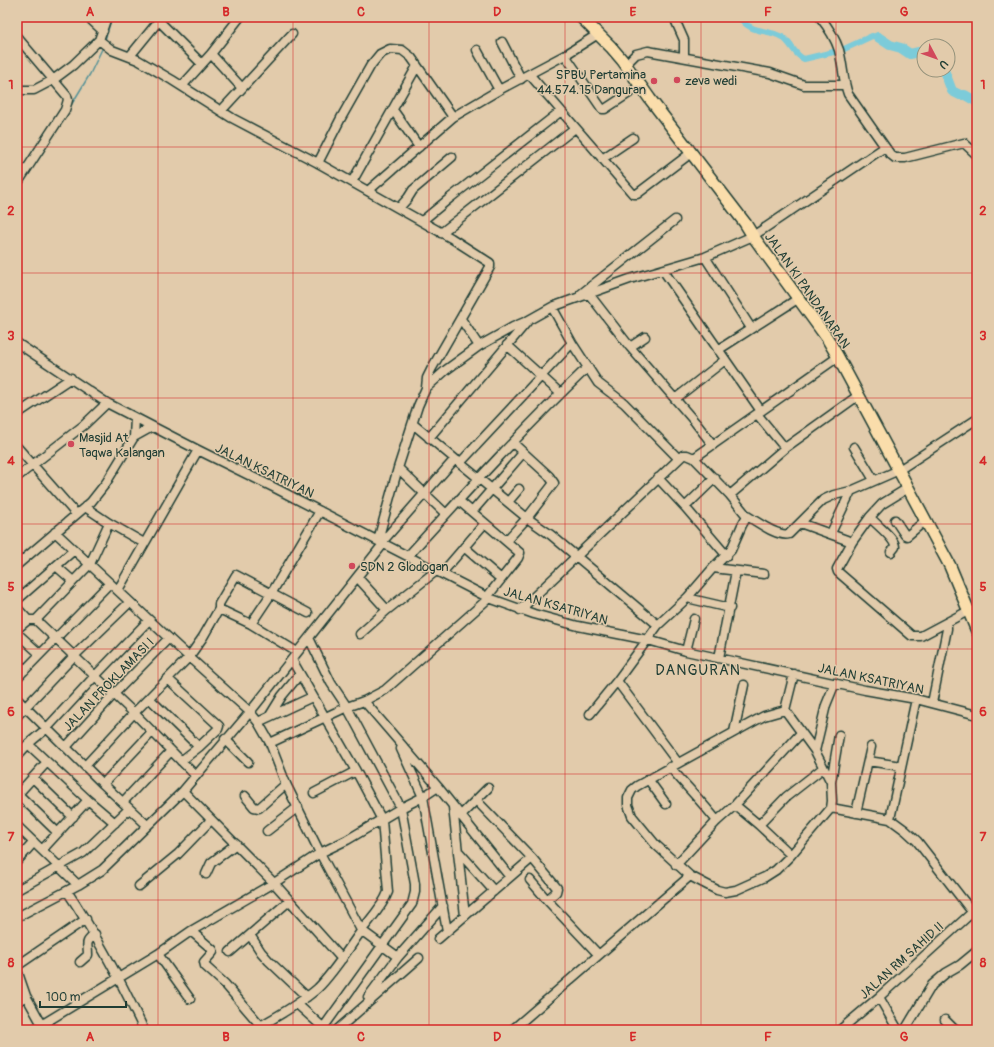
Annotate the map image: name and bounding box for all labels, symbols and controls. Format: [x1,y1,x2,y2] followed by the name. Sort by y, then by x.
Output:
[86,4,95,20] text: A
[222,4,230,20] text: B
[357,4,365,20] text: C
[493,4,501,20] text: D
[630,4,637,20] text: E
[764,4,772,20] text: F
[900,4,909,20] text: G
[916,38,956,78] north arrow
[936,57,950,71] text: U
[537,67,646,98] place label: SPBU Pertamina 44.574.15 Danguran
[685,73,737,89] place label: zeva wedi
[672,75,682,85] marker: zeva wedi
[649,76,659,86] marker: SPBU Pertamina 44.574.15 Danguran
[8,77,14,93] text: 1
[980,77,986,93] text: 1
[7,203,15,219] text: 2
[979,203,987,219] text: 2
[761,230,853,352] street label: JALAN KI PANDANARAN
[7,328,15,344] text: 3
[979,328,987,344] text: 3
[79,430,165,461] place label: Masjid At Taqwa Kalangan
[66,439,76,449] marker: Masjid At Taqwa Kalangan
[212,440,317,502] street label: JALAN KSATRIYAN
[7,453,15,469] text: 4
[979,453,987,469] text: 4
[360,559,449,575] place label: SDN 2 Glodogan
[347,561,357,571] marker: SDN 2 Glodogan
[7,579,15,595] text: 5
[979,579,987,595] text: 5
[502,583,610,629] street label: JALAN KSATRIYAN
[60,634,158,735] street label: JALAN PROKLAMASI I
[816,660,926,698] street label: JALAN KSATRIYAN
[655,661,741,680] district label: DANGURAN
[7,704,15,720] text: 6
[979,704,987,720] text: 6
[8,829,15,845] text: 7
[980,829,987,845] text: 7
[856,919,947,1003] street label: JALAN RM SAHID II
[8,955,15,971] text: 8
[980,955,987,971] text: 8
[40,983,126,1009] scale bar
[46,990,81,1005] text: 100 m
[86,1029,95,1045] text: A
[222,1029,230,1045] text: B
[357,1029,365,1045] text: C
[493,1029,501,1045] text: D
[630,1029,637,1045] text: E
[764,1029,772,1045] text: F
[900,1029,909,1045] text: G

